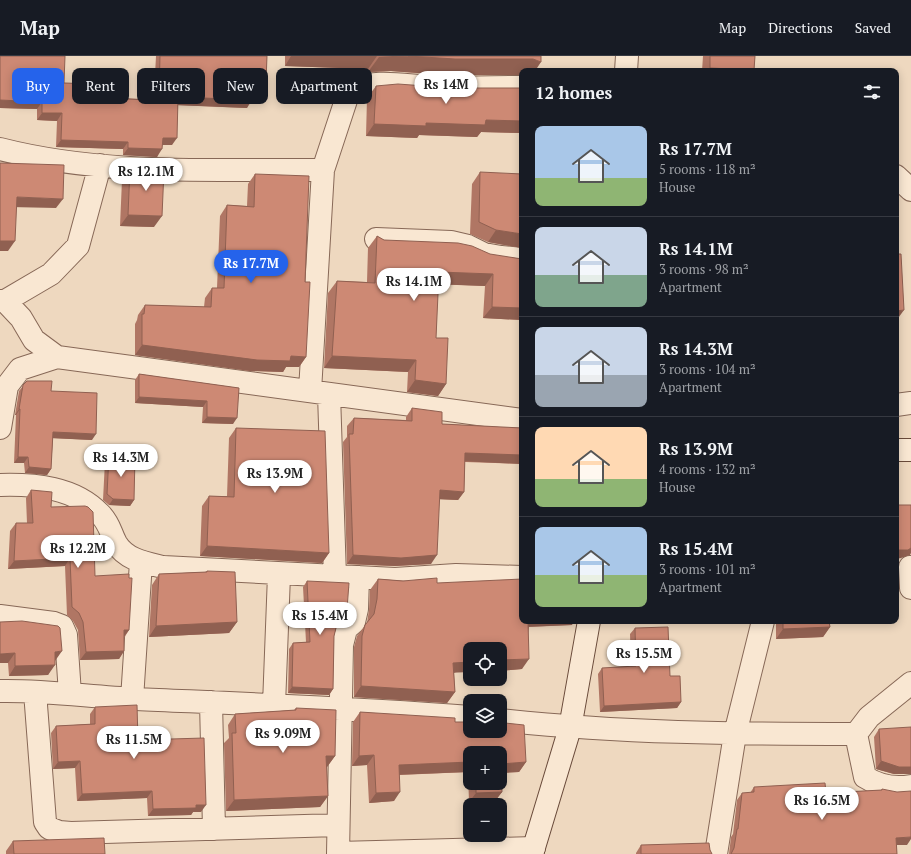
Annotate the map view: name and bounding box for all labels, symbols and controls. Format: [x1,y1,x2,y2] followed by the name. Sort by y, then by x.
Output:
[20,15,60,40] text: Map
[719,18,746,37] text: Map
[768,18,833,37] text: Directions
[855,18,891,37] text: Saved
[12,68,64,104] chip: Buy
[72,68,129,104] chip: Rent
[137,68,205,104] chip: Filters
[213,68,268,104] chip: New
[276,68,372,104] chip: Apartment
[413,71,479,105] pin: Rs 14M
[423,75,469,93] text: Rs 14M
[535,81,612,104] text: 12 homes
[861,81,883,103] icon: filters
[659,137,732,160] text: Rs 17.7M
[567,142,615,190] icon: home
[105,158,187,192] pin: Rs 12.1M
[659,160,756,178] text: 5 rooms · 118 m²
[118,162,174,180] text: Rs 12.1M
[659,178,695,196] text: House
[659,237,733,260] text: Rs 14.1M
[567,243,615,291] icon: home
[210,250,292,284] pin: Rs 17.7M
[223,254,279,272] text: Rs 17.7M
[659,260,749,278] text: 3 rooms · 98 m²
[373,268,455,302] pin: Rs 14.1M
[386,272,442,290] text: Rs 14.1M
[659,278,722,296] text: Apartment
[659,337,733,360] text: Rs 14.3M
[567,343,615,391] icon: home
[659,360,756,378] text: 3 rooms · 104 m²
[659,378,722,396] text: Apartment
[659,437,733,460] text: Rs 13.9M
[567,443,615,491] icon: home
[80,444,162,478] pin: Rs 14.3M
[93,448,149,466] text: Rs 14.3M
[234,460,316,494] pin: Rs 13.9M
[659,460,756,478] text: 4 rooms · 132 m²
[247,464,303,482] text: Rs 13.9M
[659,478,695,496] text: House
[37,535,119,569] pin: Rs 12.2M
[659,537,733,560] text: Rs 15.4M
[50,539,106,557] text: Rs 12.2M
[567,543,615,591] icon: home
[659,560,756,578] text: 3 rooms · 101 m²
[659,578,722,596] text: Apartment
[279,602,361,636] pin: Rs 15.4M
[292,606,348,624] text: Rs 15.4M
[603,640,685,674] pin: Rs 15.5M
[463,642,507,842] map controls
[463,642,507,686] button: locate
[616,644,672,662] text: Rs 15.5M
[463,694,507,738] button: layers
[242,720,324,754] pin: Rs 9.09M
[255,724,311,742] text: Rs 9.09M
[93,726,175,760] pin: Rs 11.5M
[106,730,162,748] text: Rs 11.5M
[463,746,507,790] button: +
[781,787,863,821] pin: Rs 16.5M
[794,791,850,809] text: Rs 16.5M
[463,798,507,842] button: −

